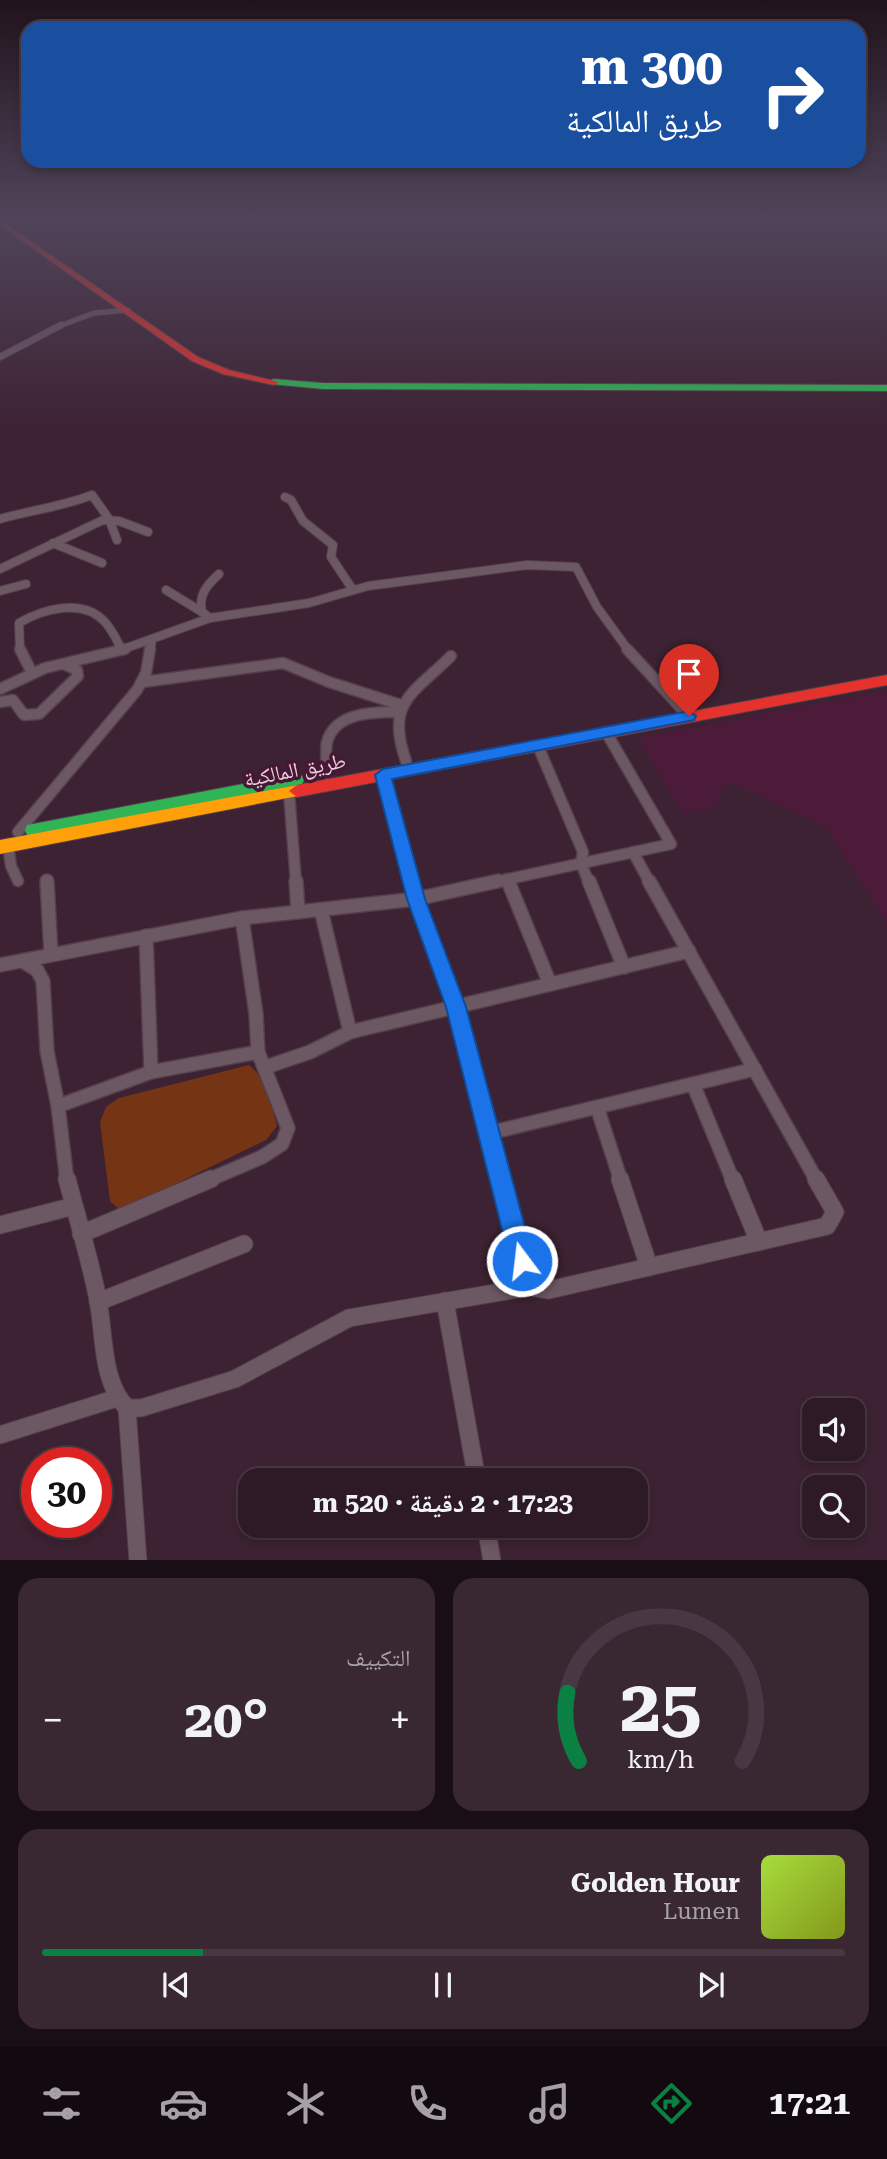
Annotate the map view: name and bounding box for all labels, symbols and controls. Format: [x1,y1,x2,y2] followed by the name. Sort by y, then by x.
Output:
[581,39,723,96] text: 300 m
[747,49,838,140] icon: right
[566,102,723,140] text: طريق المالكية
[659,644,719,716] pin
[670,655,708,693] icon: arrive
[242,748,348,793] street label: طريق المالكية
[485,1224,559,1298] position arrow
[802,1398,865,1538] map controls
[802,1398,865,1461] button: sound
[21,1447,112,1538] speed limit sign: 30
[802,1475,865,1538] button: search
[313,1488,573,1518] text: 17:23 · 2 دقيقة · 520 m
[346,1645,411,1672] text: التكييف
[620,1664,702,1749] text: 25
[184,1689,268,1750] text: 20°
[42,1698,63,1742] text: −
[389,1698,410,1742] text: +
[627,1744,694,1773] text: km/h
[571,1868,740,1898] text: Golden Hour
[663,1898,740,1925] text: Lumen
[157,1966,195,2004] icon: previous
[424,1966,462,2004] icon: pause
[692,1966,730,2004] icon: next
[37,2079,86,2128] icon: filters
[159,2079,208,2128] icon: car
[281,2079,330,2128] icon: climate
[403,2079,452,2128] icon: phone
[525,2079,574,2128] icon: music
[647,2079,696,2128] icon: directions
[769,2084,850,2122] text: 17:21

